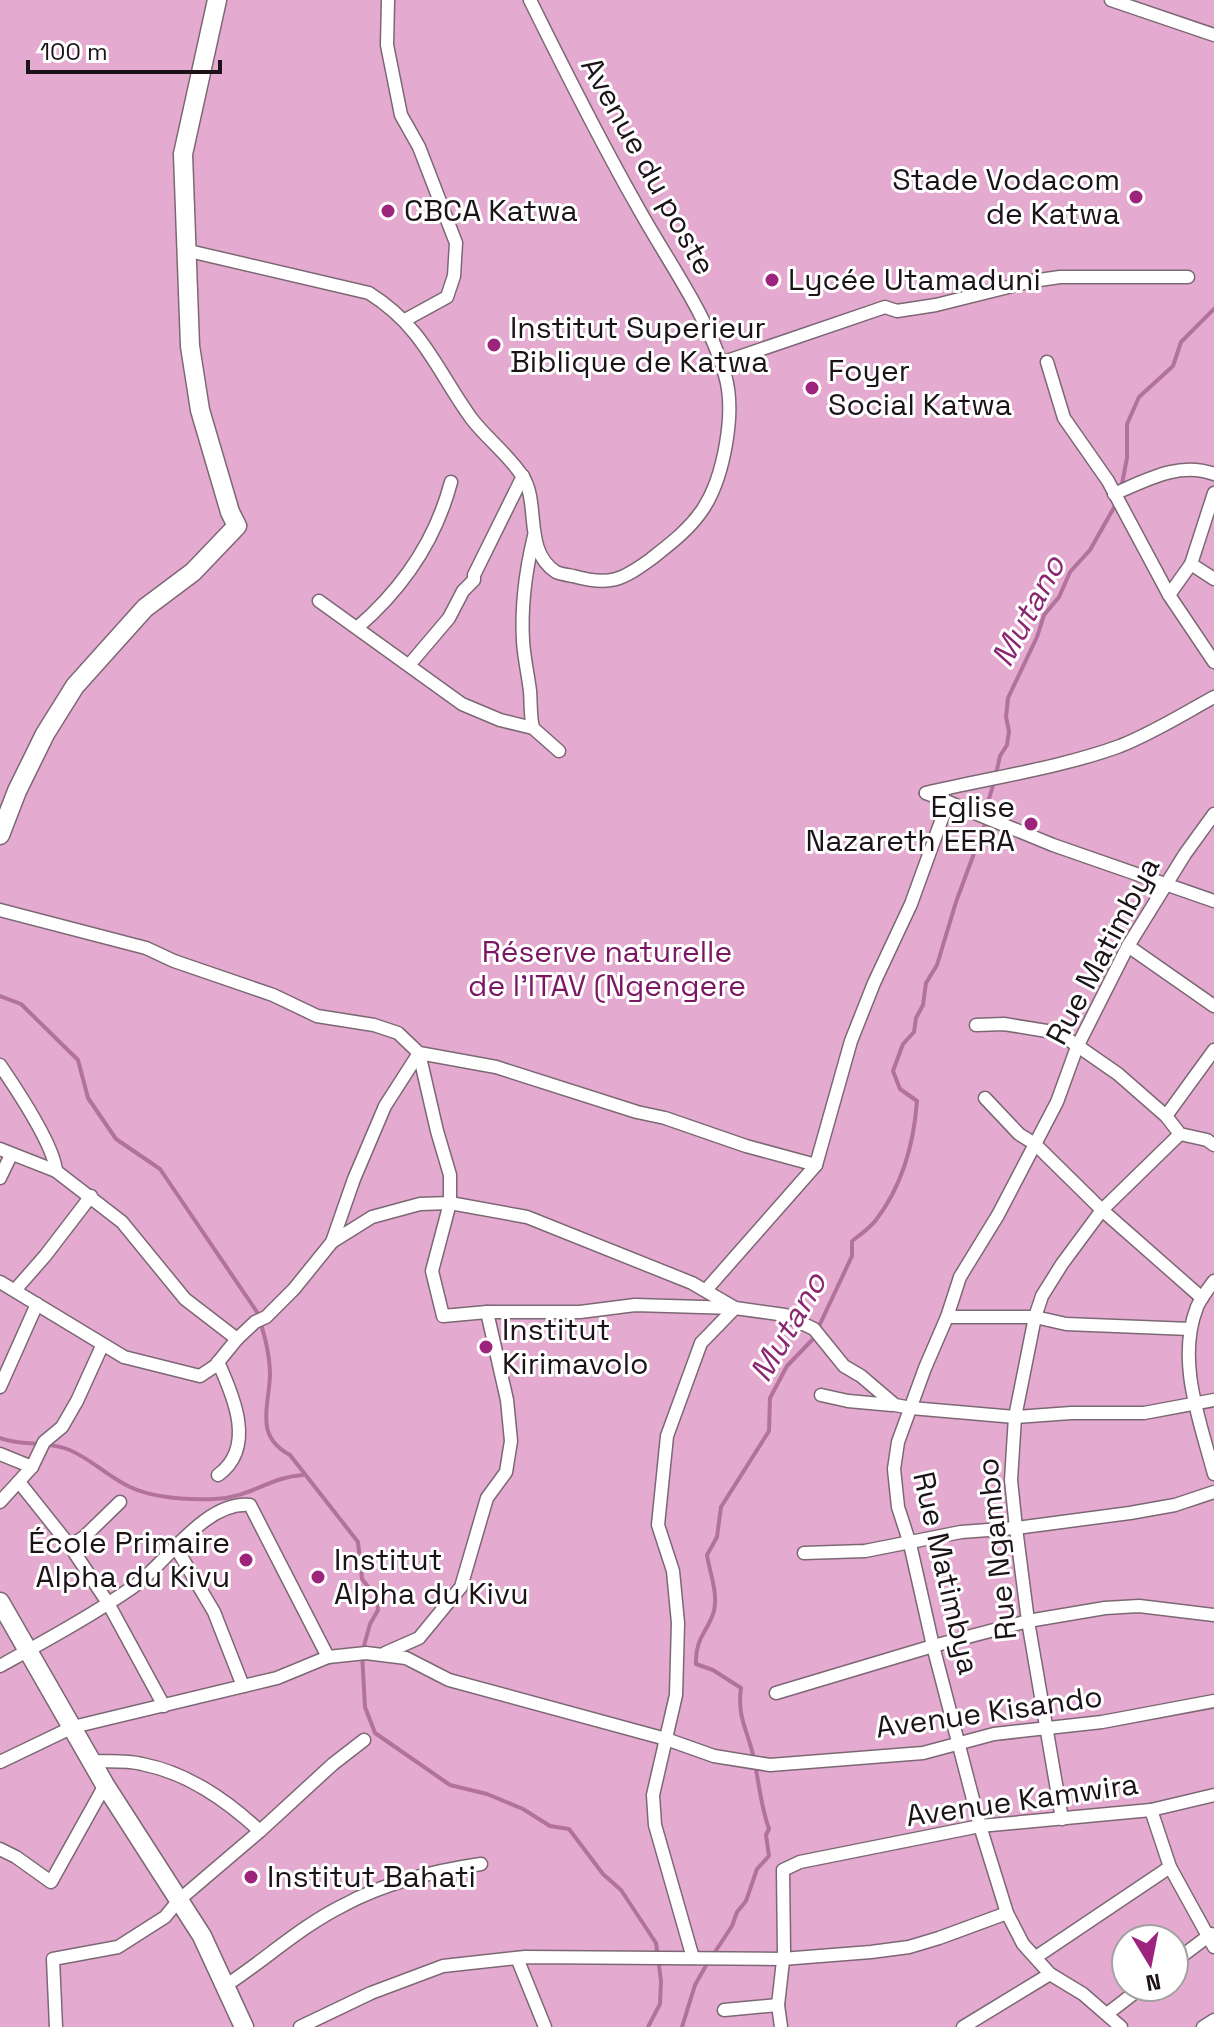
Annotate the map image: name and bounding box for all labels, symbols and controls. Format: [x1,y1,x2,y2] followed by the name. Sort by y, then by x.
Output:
[28,24,220,74] scale bar
[40,36,108,67] text: 100 m
[572,50,724,282] street label: Avenue du poste
[892,160,1120,233] place label: Stade Vodacom de Katwa
[1127,188,1145,206] marker: Stade Vodacom de Katwa
[404,191,578,230] place label: CBCA Katwa
[379,202,397,220] marker: CBCA Katwa
[788,260,1041,299] place label: Lycée Utamaduni
[763,271,781,289] marker: Lycée Utamaduni
[510,308,769,381] place label: Institut Superieur Biblique de Katwa
[485,336,503,354] marker: Institut Superieur Biblique de Katwa
[828,351,1012,424] place label: Foyer Social Katwa
[803,379,821,397] marker: Foyer Social Katwa
[982,548,1074,673] water label: Mutano
[806,787,1015,860] place label: Eglise Nazareth EERA
[1022,815,1040,833] marker: Eglise Nazareth EERA
[1037,850,1168,1051] street label: Rue Matimbya
[468,932,746,1005] park label: Réserve naturelle de l'ITAV (Ngengere
[741,1264,836,1389] water label: Mutano
[502,1310,649,1383] place label: Institut Kirimavolo
[477,1338,495,1356] marker: Institut Kirimavolo
[968,1456,1025,1642] street label: Rue Ngambo
[904,1468,989,1678] street label: Rue Matimbya
[28,1523,230,1596] place label: École Primaire Alpha du Kivu
[334,1540,529,1613] place label: Institut Alpha du Kivu
[237,1551,255,1569] marker: École Primaire Alpha du Kivu
[309,1568,327,1586] marker: Institut Alpha du Kivu
[873,1676,1105,1747] street label: Avenue Kisando
[903,1764,1141,1835] street label: Avenue Kamwira
[267,1857,476,1896] place label: Institut Bahati
[242,1868,260,1886] marker: Institut Bahati
[1110,1923,1190,2003] north arrow
[1144,1968,1163,1998] text: N

